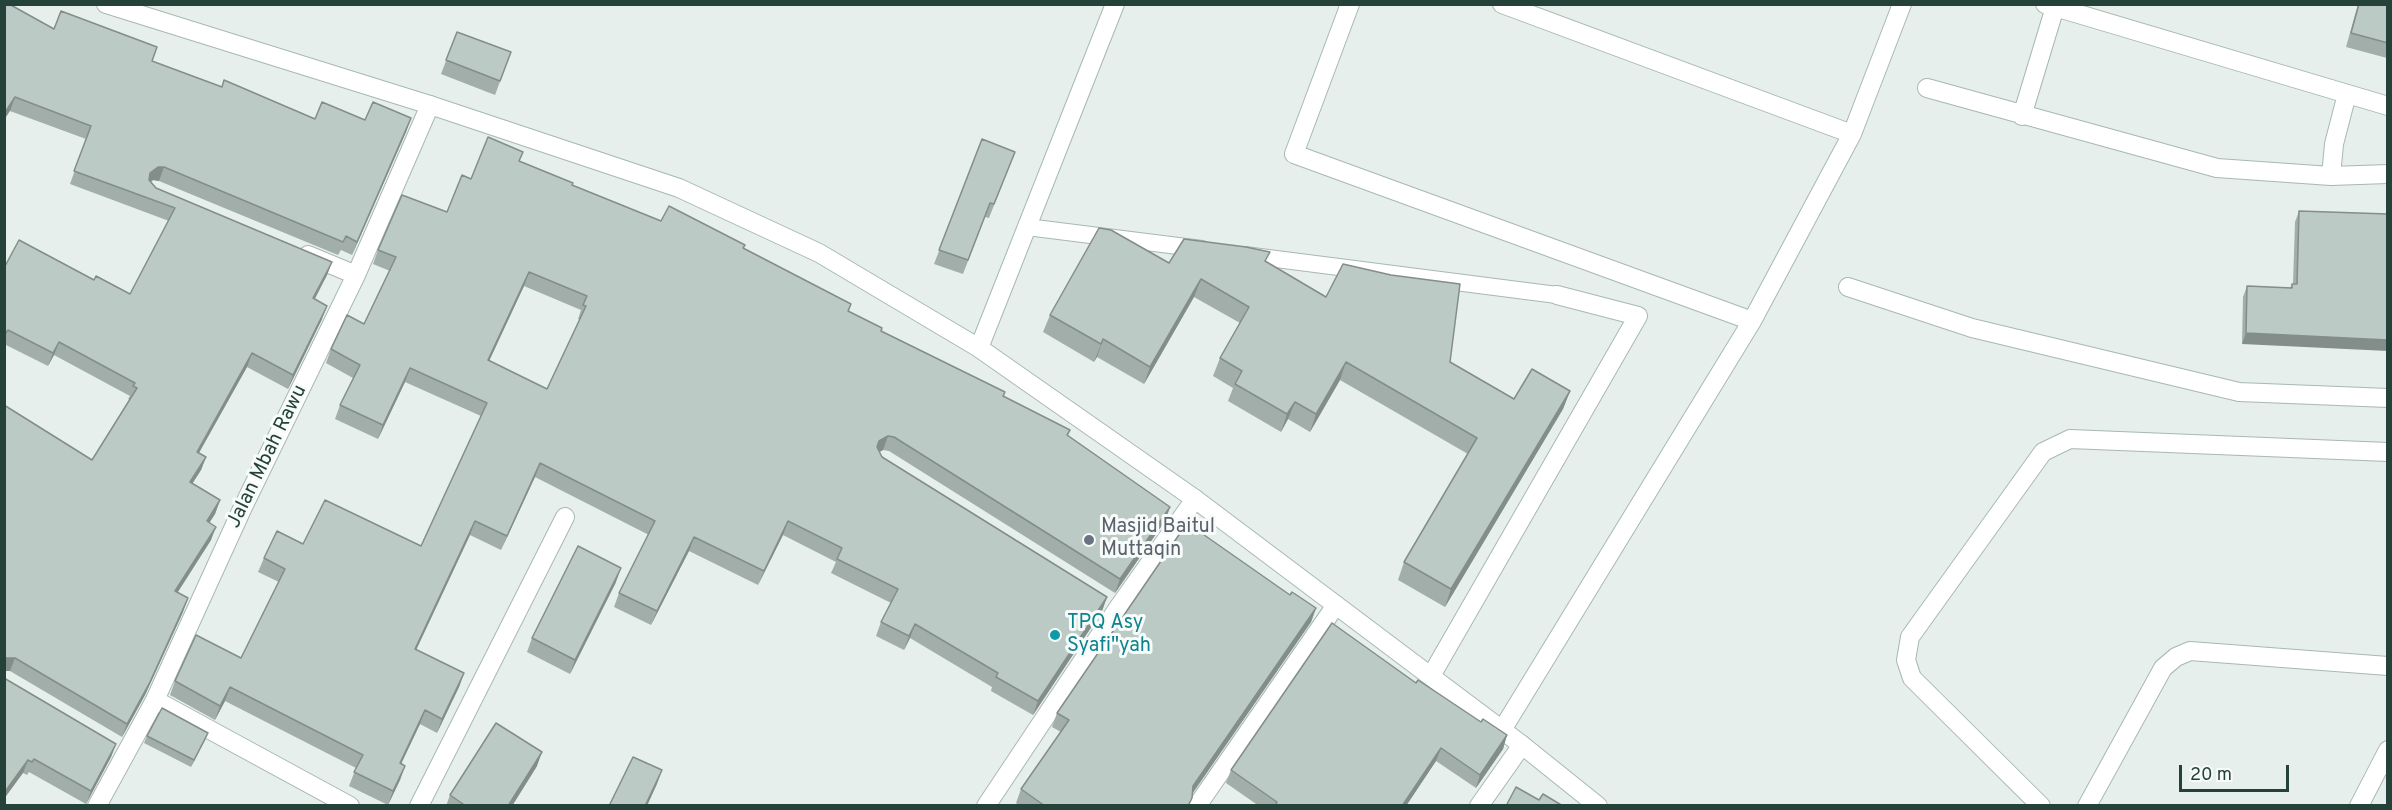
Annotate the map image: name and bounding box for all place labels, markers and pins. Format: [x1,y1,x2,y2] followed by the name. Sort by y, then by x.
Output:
[1101,516,1215,563] place label: Masjid Baitul Muttaqin
[1082,533,1096,547] marker: Masjid Baitul Muttaqin
[1067,612,1151,659] place label: TPQ Asy Syafi"yah
[1048,628,1062,642] marker: TPQ Asy Syafi"yah

